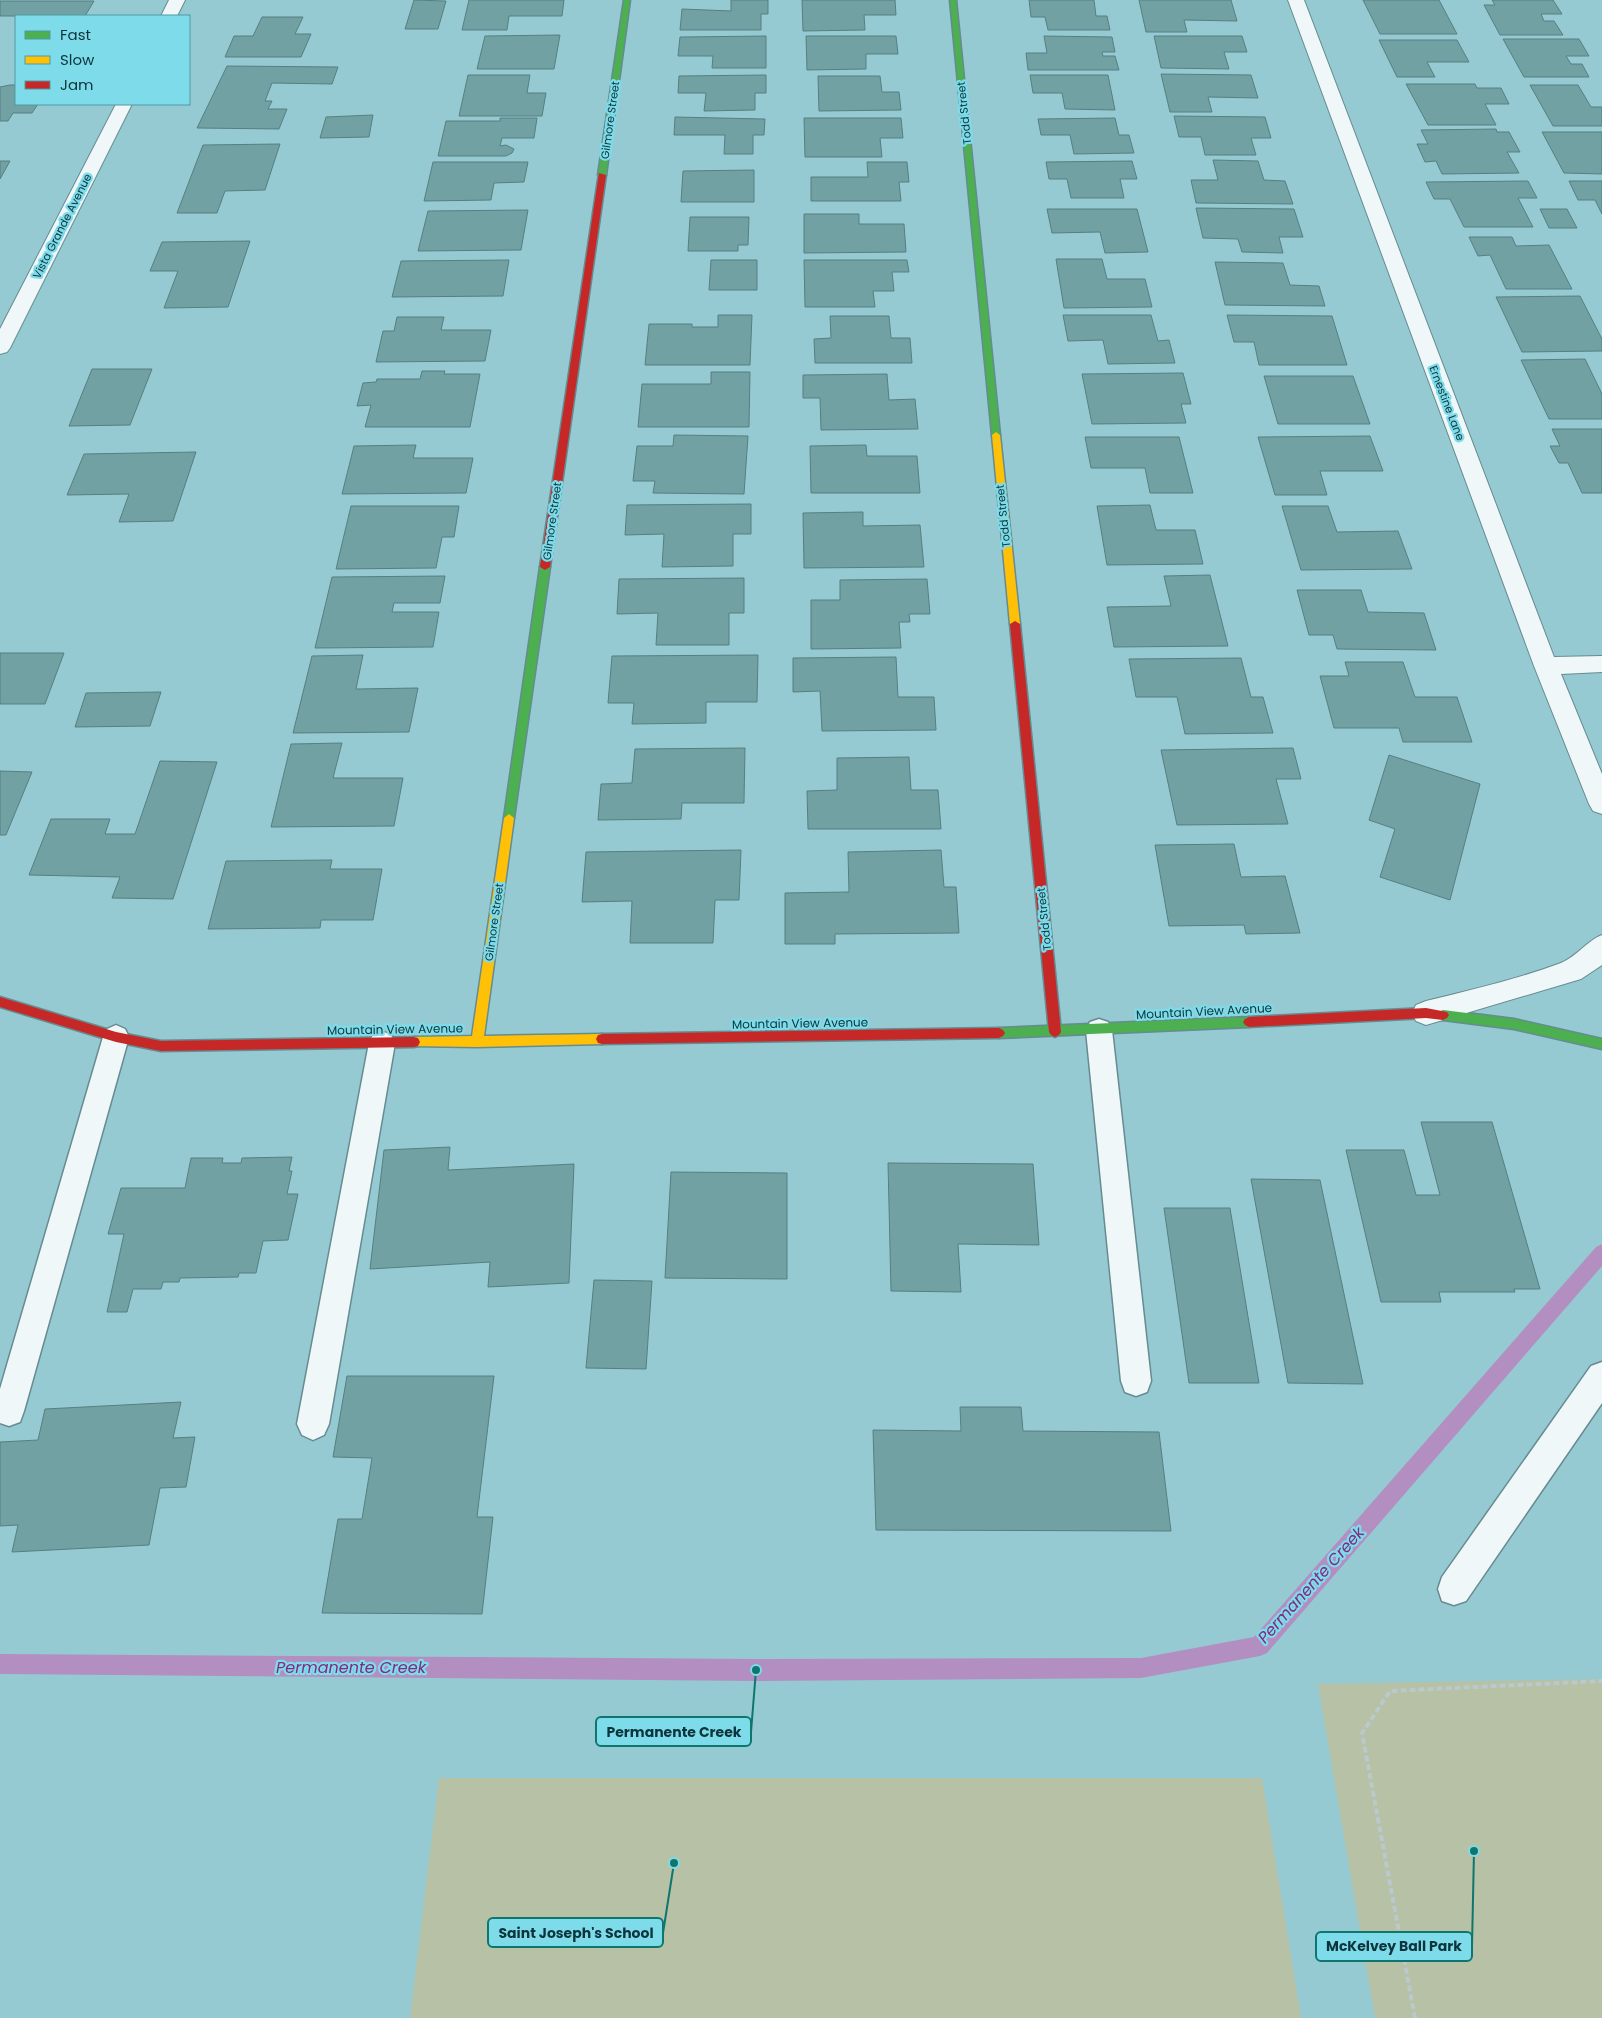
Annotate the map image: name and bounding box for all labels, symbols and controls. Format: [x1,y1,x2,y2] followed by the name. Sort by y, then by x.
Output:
[15,15,190,105] legend
[60,24,91,45] text: Fast
[60,49,95,70] text: Slow
[60,74,94,95] text: Jam
[597,80,623,160] street label: Gilmore Street
[953,81,975,145] street label: Todd Street
[29,171,96,281] street label: Vista Grande Avenue
[1425,363,1469,443] street label: Ernestine Lane
[539,481,565,561] street label: Gilmore Street
[992,484,1014,548] street label: Todd Street
[481,882,507,962] street label: Gilmore Street
[1033,887,1055,951] street label: Todd Street
[1135,999,1273,1023] street label: Mountain View Avenue
[732,1013,868,1033] street label: Mountain View Avenue
[327,1019,463,1039] street label: Mountain View Avenue
[1252,1521,1370,1648] water label: Permanente Creek
[276,1656,427,1679] water label: Permanente Creek
[596,1717,751,1746] callout: Permanente Creek
[606,1722,742,1742] text: Permanente Creek
[488,1918,663,1947] callout: Saint Joseph's School
[498,1923,654,1943] text: Saint Joseph's School
[1316,1932,1472,1961] callout: McKelvey Ball Park
[1326,1936,1462,1956] text: McKelvey Ball Park

